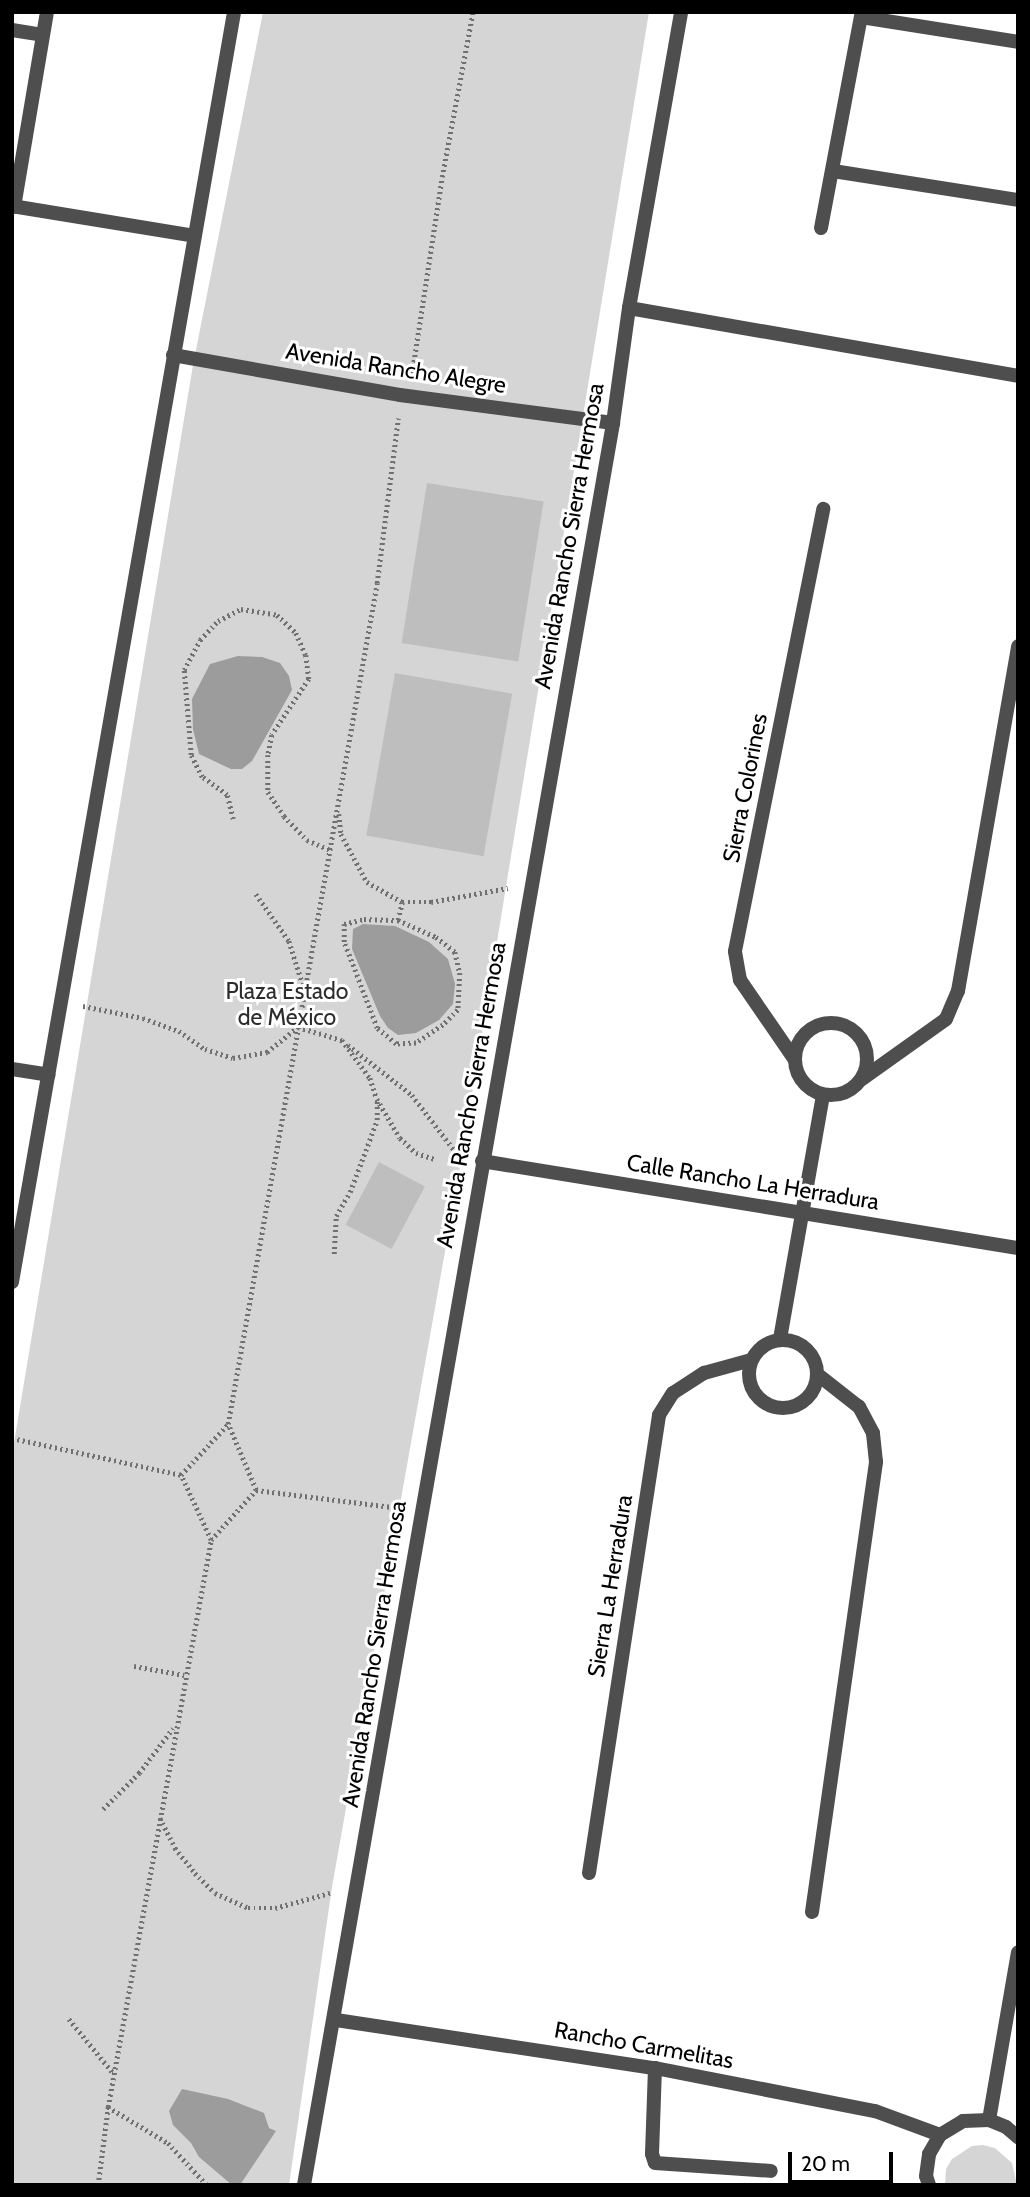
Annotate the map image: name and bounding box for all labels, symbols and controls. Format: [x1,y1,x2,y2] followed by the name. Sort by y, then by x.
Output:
[284,337,508,399] street label: Avenida Rancho Alegre
[528,381,610,691] street label: Avenida Rancho Sierra Hermosa
[717,711,773,865] street label: Sierra Colorines
[430,940,512,1250] street label: Avenida Rancho Sierra Hermosa
[226,977,348,1031] park label: Plaza Estado de México
[625,1148,881,1216] street label: Calle Rancho La Herradura
[582,1493,638,1679] street label: Sierra La Herradura
[336,1499,412,1809] street label: Avenida Rancho Sierra Hermosa
[552,2016,736,2074] street label: Rancho Carmelitas
[792,2138,897,2182] scale bar
[801,2151,850,2176] text: 20 m

